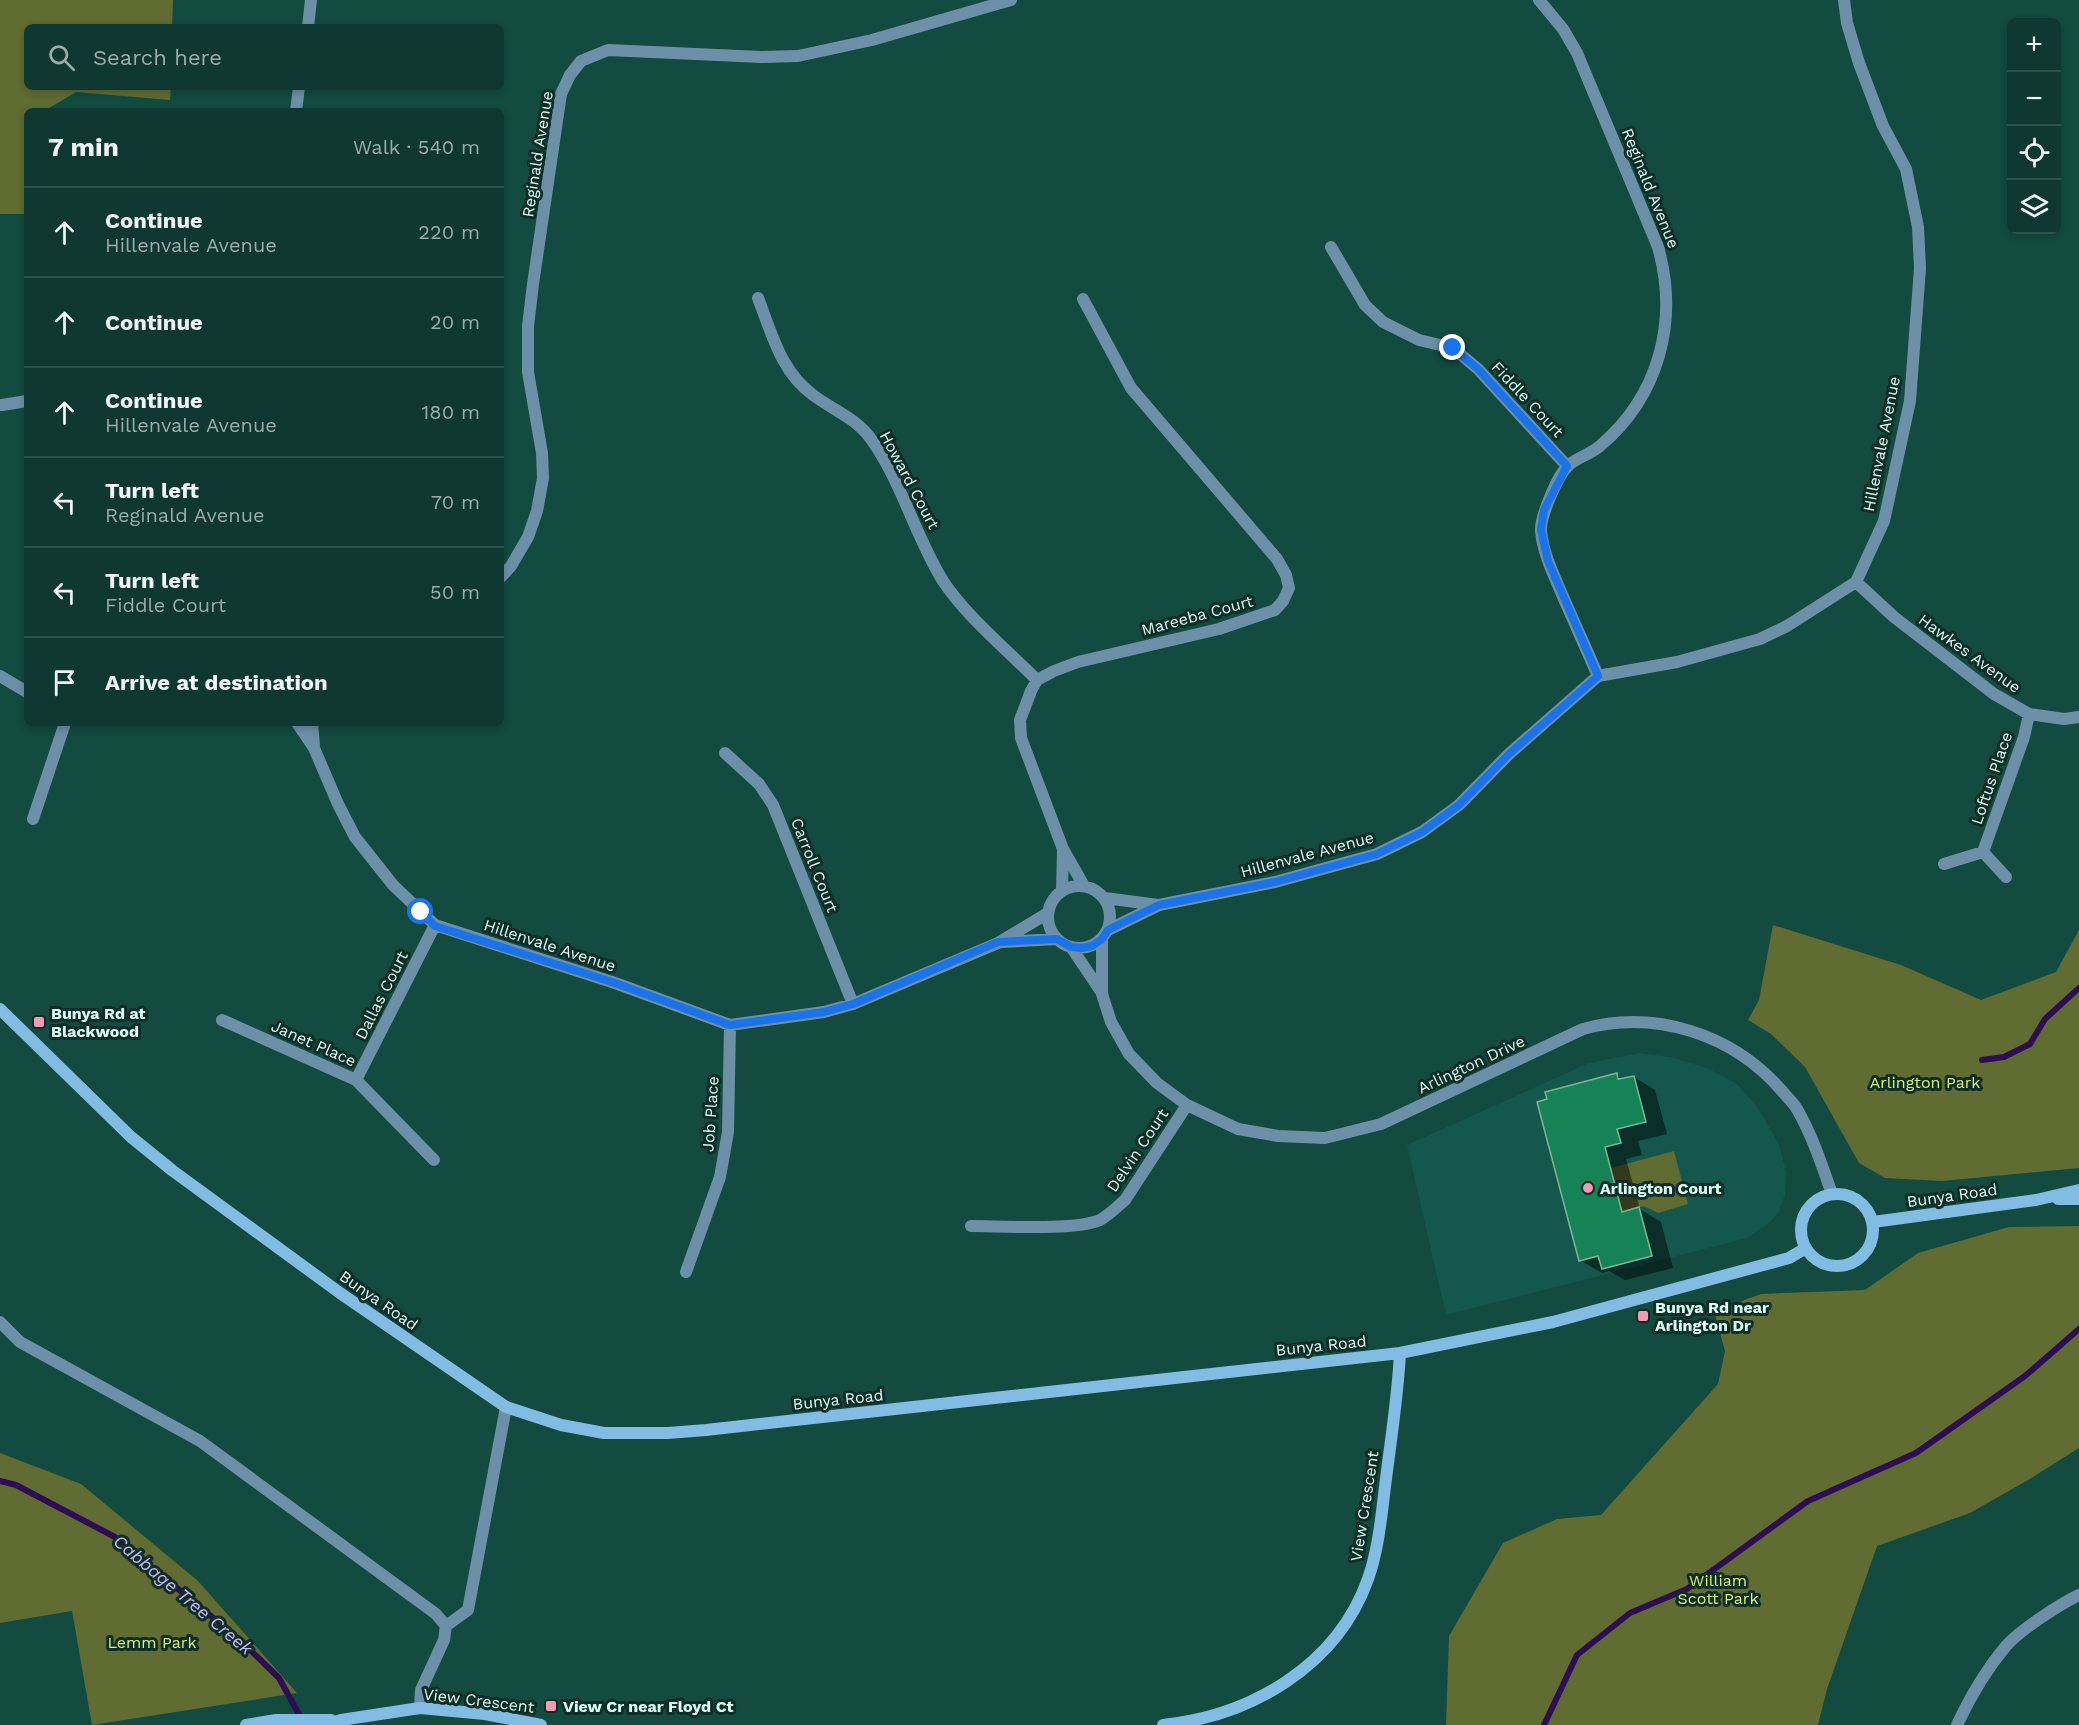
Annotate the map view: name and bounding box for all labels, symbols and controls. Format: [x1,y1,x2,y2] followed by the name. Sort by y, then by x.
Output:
[2007,18,2061,234] map controls
[2007,18,2061,72] button: +
[24,24,504,90] search box
[45,41,78,74] icon: search
[93,45,222,70] text: Search here
[2007,72,2061,126] button: −
[518,90,557,219] street label: Reginald Avenue
[1618,125,1683,251] street label: Reginald Avenue
[2007,126,2061,180] button: locate
[48,132,119,162] text: 7 min
[353,135,480,159] text: Walk · 540 m
[2007,180,2061,234] button: layers
[105,208,203,233] text: Continue
[48,216,81,249] icon: ahead
[418,220,480,244] text: 220 m
[105,233,277,257] text: Hillenvale Avenue
[48,306,81,339] icon: ahead
[105,310,203,335] text: Continue
[430,310,480,334] text: 20 m
[1439,334,1465,360] route end
[1488,357,1568,441] street label: Fiddle Court
[1859,375,1904,513] street label: Hillenvale Avenue
[105,388,203,413] text: Continue
[48,396,81,429] icon: ahead
[422,400,480,424] text: 180 m
[105,413,277,437] text: Hillenvale Avenue
[876,428,943,533] street label: Howard Court
[105,478,199,503] text: Turn left
[48,486,81,519] icon: left
[431,490,480,514] text: 70 m
[105,503,265,527] text: Reginald Avenue
[105,568,199,593] text: Turn left
[48,576,81,609] icon: left
[430,580,480,604] text: 50 m
[1139,591,1255,640] street label: Mareeba Court
[105,593,226,617] text: Fiddle Court
[1915,610,2025,697] street label: Hawkes Avenue
[48,666,81,699] icon: arrive
[105,670,328,695] text: Arrive at destination
[1967,729,2016,827] street label: Loftus Place
[787,815,842,916] street label: Carroll Court
[1238,828,1376,881] street label: Hillenvale Avenue
[407,898,433,924] route start
[482,915,618,976] street label: Hillenvale Avenue
[351,948,412,1043] street label: Dallas Court
[51,1004,145,1041] place label: Bunya Rd at Blackwood
[32,1015,46,1029] marker: Bunya Rd at Blackwood
[268,1016,359,1071] street label: Janet Place
[1415,1031,1528,1098] street label: Arlington Drive
[1870,1073,1980,1092] park label: Arlington Park
[698,1076,723,1153] street label: Job Place
[1103,1105,1172,1196] street label: Delvin Court
[1600,1179,1722,1198] place label: Arlington Court
[1906,1180,1999,1211] street label: Bunya Road
[1581,1181,1595,1195] marker: Arlington Court
[336,1266,422,1334] street label: Bunya Road
[1655,1298,1769,1335] place label: Bunya Rd near Arlington Dr
[1636,1309,1650,1323] marker: Bunya Rd near Arlington Dr
[1275,1331,1367,1360] street label: Bunya Road
[792,1385,884,1414] street label: Bunya Road
[1346,1449,1383,1563] street label: View Crescent
[110,1530,258,1660] water label: Cabbage Tree Creek
[1678,1571,1758,1608] park label: William Scott Park
[108,1633,196,1652] park label: Lemm Park
[422,1684,536,1717] street label: View Crescent
[563,1697,734,1716] place label: View Cr near Floyd Ct
[544,1699,558,1713] marker: View Cr near Floyd Ct

